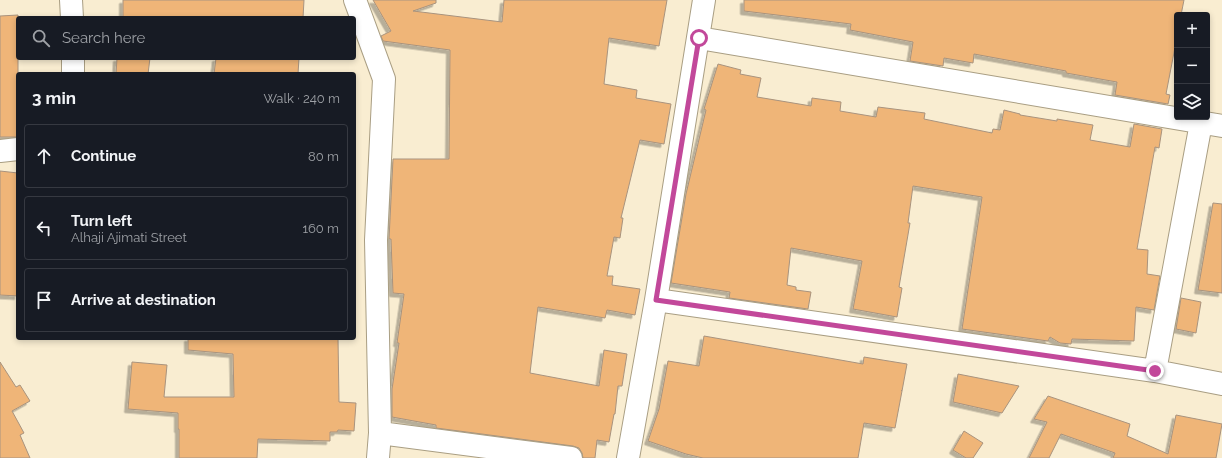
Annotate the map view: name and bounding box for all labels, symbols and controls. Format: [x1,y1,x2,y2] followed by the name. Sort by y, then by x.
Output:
[1174,12,1210,120] map controls
[1174,12,1210,48] button: +
[16,16,356,60] search box
[30,27,52,49] icon: search
[62,29,145,47] text: Search here
[690,29,708,47] route start
[1174,48,1210,84] button: −
[1174,84,1210,120] button: layers
[32,88,76,108] text: 3 min
[263,91,340,106] text: Walk · 240 m
[33,145,55,167] icon: ahead
[71,147,136,165] text: Continue
[308,149,339,164] text: 80 m
[71,212,132,230] text: Turn left
[33,217,55,239] icon: left
[302,221,339,236] text: 160 m
[71,230,187,245] text: Alhaji Ajimati Street
[33,289,55,311] icon: arrive
[71,291,216,309] text: Arrive at destination
[1146,362,1164,380] route end

